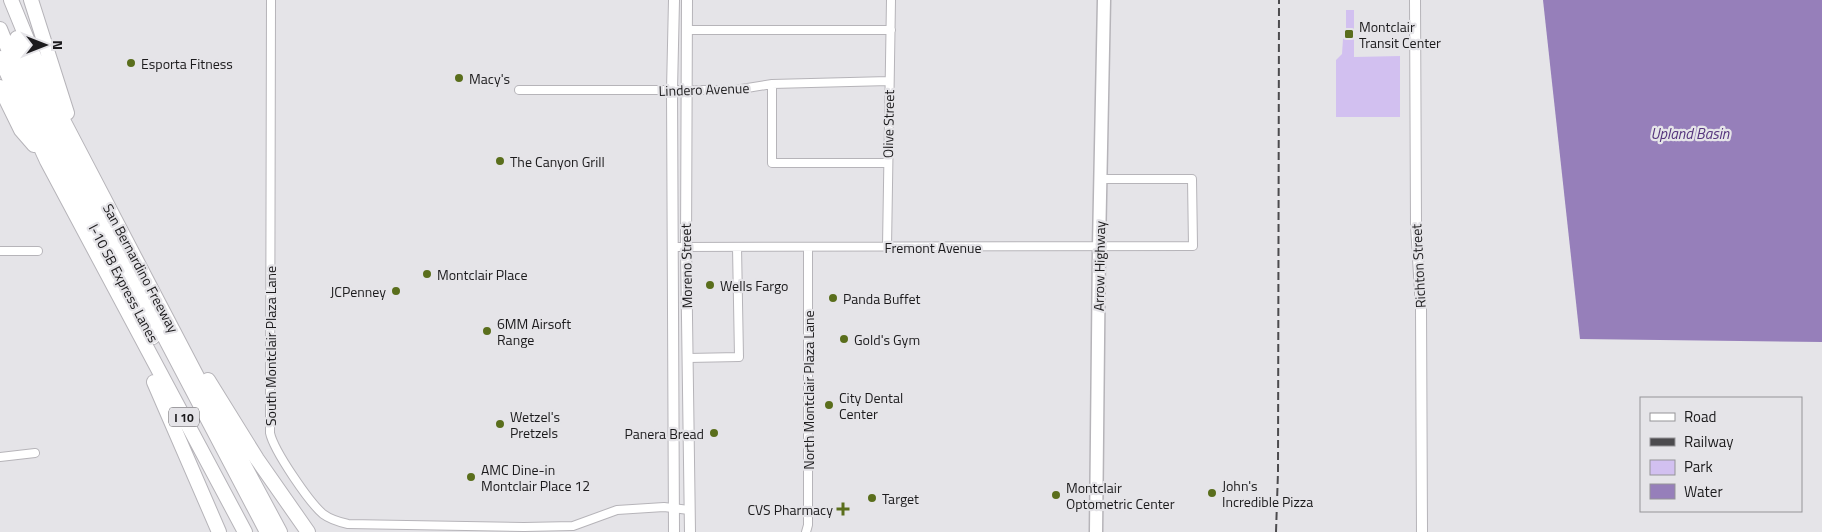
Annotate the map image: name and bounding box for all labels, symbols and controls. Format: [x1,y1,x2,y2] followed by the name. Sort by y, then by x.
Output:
[1359,16,1441,53] place label: Montclair Transit Center
[20,20,70,70] north arrow
[1343,28,1355,40] marker: Montclair Transit Center
[48,40,69,50] text: N
[141,53,233,74] place label: Esporta Fitness
[125,57,137,69] marker: Esporta Fitness
[469,68,510,89] place label: Macy's
[453,72,465,84] marker: Macy's
[658,77,750,101] street label: Lindero Avenue
[877,90,899,158] street label: Olive Street
[1651,122,1730,145] water label: Upland Basin
[510,151,605,172] place label: The Canyon Grill
[494,155,506,167] marker: The Canyon Grill
[98,200,184,337] street label: San Bernardino Freeway
[84,220,164,346] street label: I-10 SB Express Lanes
[1088,220,1110,311] street label: Arrow Highway
[675,223,697,309] street label: Moreno Street
[1405,223,1431,309] street label: Richton Street
[884,237,982,258] street label: Fremont Avenue
[437,264,527,285] place label: Montclair Place
[260,266,281,426] street label: South Montclair Plaza Lane
[421,268,433,280] marker: Montclair Place
[720,275,789,296] place label: Wells Fargo
[704,279,716,291] marker: Wells Fargo
[330,281,386,302] place label: JCPenney
[390,285,402,297] marker: JCPenney
[843,288,920,309] place label: Panda Buffet
[827,292,839,304] marker: Panda Buffet
[798,310,819,470] street label: North Montclair Plaza Lane
[497,313,571,350] place label: 6MM Airsoft Range
[481,325,493,337] marker: 6MM Airsoft Range
[854,329,920,350] place label: Gold's Gym
[838,333,850,345] marker: Gold's Gym
[839,387,903,424] place label: City Dental Center
[1640,397,1802,512] legend
[823,399,835,411] marker: City Dental Center
[1684,405,1716,428] text: Road
[510,406,560,443] place label: Wetzel's Pretzels
[169,408,199,427] road number: I 10
[494,418,506,430] marker: Wetzel's Pretzels
[624,423,704,444] place label: Panera Bread
[708,427,720,439] marker: Panera Bread
[1684,430,1734,453] text: Railway
[1684,455,1713,478] text: Park
[481,459,590,496] place label: AMC Dine-in Montclair Place 12
[465,471,477,483] marker: AMC Dine-in Montclair Place 12
[1222,475,1313,512] place label: John's Incredible Pizza
[1066,477,1175,514] place label: Montclair Optometric Center
[1684,480,1723,503] text: Water
[1206,487,1218,499] marker: John's Incredible Pizza
[882,488,919,509] place label: Target
[1050,489,1062,501] marker: Montclair Optometric Center
[866,492,878,504] marker: Target
[747,499,833,520] place label: CVS Pharmacy
[837,503,849,515] marker: CVS Pharmacy

